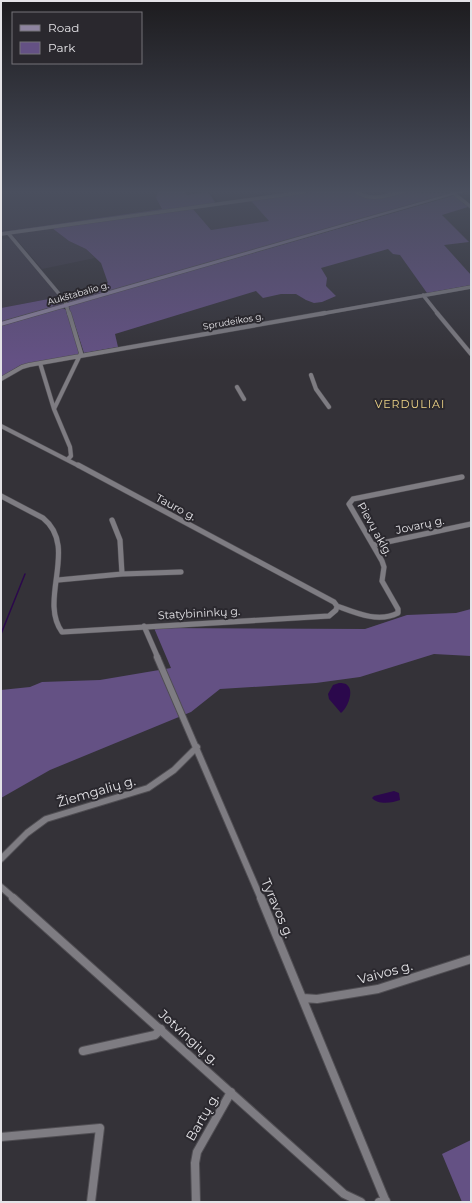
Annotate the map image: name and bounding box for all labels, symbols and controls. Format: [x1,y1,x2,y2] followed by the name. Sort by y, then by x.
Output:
[12,12,142,64] legend
[48,20,79,35] text: Road
[48,40,76,55] text: Park
[46,279,110,307] street label: Aukštabalio g.
[202,310,264,332] street label: Sprudeikos g.
[375,397,445,411] district label: VERDULIAI
[153,491,199,523] street label: Tauro g.
[354,500,396,558] street label: Pievų aklg.
[394,513,445,537] street label: Jovarų g.
[157,604,241,622] street label: Statybininkų g.
[55,772,137,810] street label: Žiemgalių g.
[258,876,298,940] street label: Tyravos g.
[356,957,414,987] street label: Vaivos g.
[155,1005,223,1068] street label: Jotvingių g.
[182,1090,222,1144] street label: Bartų g.

